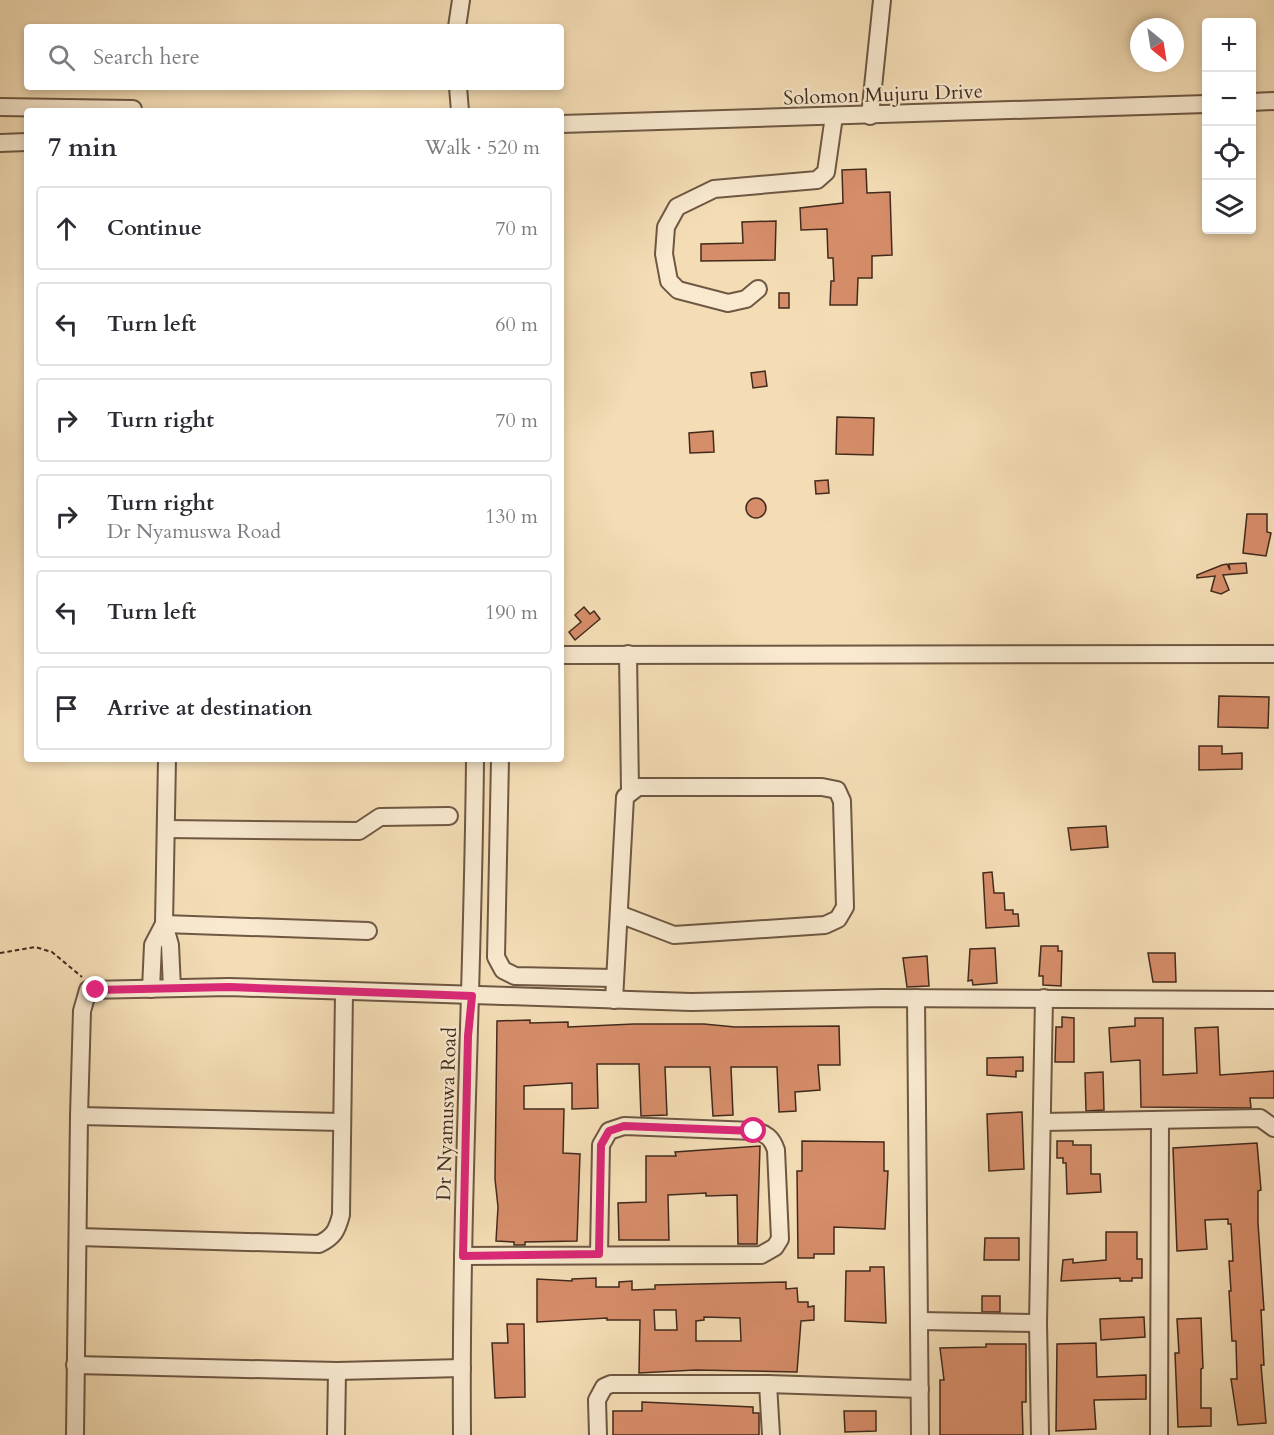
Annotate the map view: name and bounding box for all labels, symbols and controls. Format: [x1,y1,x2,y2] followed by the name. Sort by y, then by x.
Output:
[1130,18,1184,72] north arrow
[1202,18,1256,234] map controls
[1202,18,1256,72] button: +
[24,24,564,90] search box
[45,41,78,74] icon: search
[93,42,200,72] text: Search here
[1202,72,1256,126] button: −
[783,78,983,111] street label: Solomon Mujuru Drive
[1202,126,1256,180] button: locate
[48,130,117,165] text: 7 min
[425,134,540,161] text: Walk · 520 m
[1202,180,1256,234] button: layers
[50,212,83,245] icon: ahead
[107,213,202,243] text: Continue
[495,215,538,242] text: 70 m
[50,308,83,341] icon: left
[107,309,196,339] text: Turn left
[495,311,538,338] text: 60 m
[50,404,83,437] icon: right
[107,405,214,435] text: Turn right
[495,407,538,434] text: 70 m
[107,488,214,518] text: Turn right
[50,500,83,533] icon: right
[485,503,538,530] text: 130 m
[107,518,281,545] text: Dr Nyamuswa Road
[50,596,83,629] icon: left
[107,597,196,627] text: Turn left
[485,599,538,626] text: 190 m
[50,692,83,725] icon: arrive
[107,693,312,723] text: Arrive at destination
[82,976,108,1002] route end
[430,1026,463,1201] street label: Dr Nyamuswa Road
[740,1117,766,1143] route start

